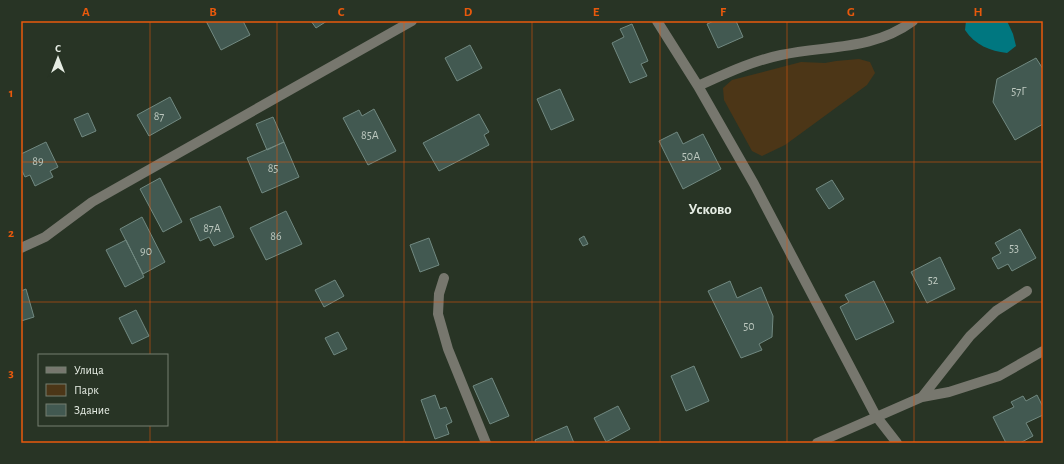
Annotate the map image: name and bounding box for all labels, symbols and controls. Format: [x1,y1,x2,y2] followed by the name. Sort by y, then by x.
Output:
[82,6,90,19] text: A
[209,6,217,19] text: B
[338,6,345,19] text: C
[464,6,473,19] text: D
[593,6,600,19] text: E
[720,6,727,19] text: F
[847,6,855,19] text: G
[973,6,983,19] text: H
[38,38,78,78] north arrow
[55,43,61,54] text: С
[1011,85,1027,97] house number: 57Г
[9,87,13,100] text: 1
[154,110,164,122] house number: 87
[361,129,379,141] house number: 85А
[682,150,700,162] house number: 50А
[32,155,44,167] house number: 89
[268,162,278,174] house number: 85
[688,202,732,217] district label: Усково
[203,222,221,234] house number: 87А
[8,227,14,240] text: 2
[270,230,282,242] house number: 86
[1009,242,1019,254] house number: 53
[140,245,152,257] house number: 90
[928,274,939,286] house number: 52
[743,320,755,332] house number: 50
[38,354,168,426] legend
[74,364,104,376] text: Улица
[8,367,14,380] text: 3
[74,384,99,396] text: Парк
[74,404,110,416] text: Здание

